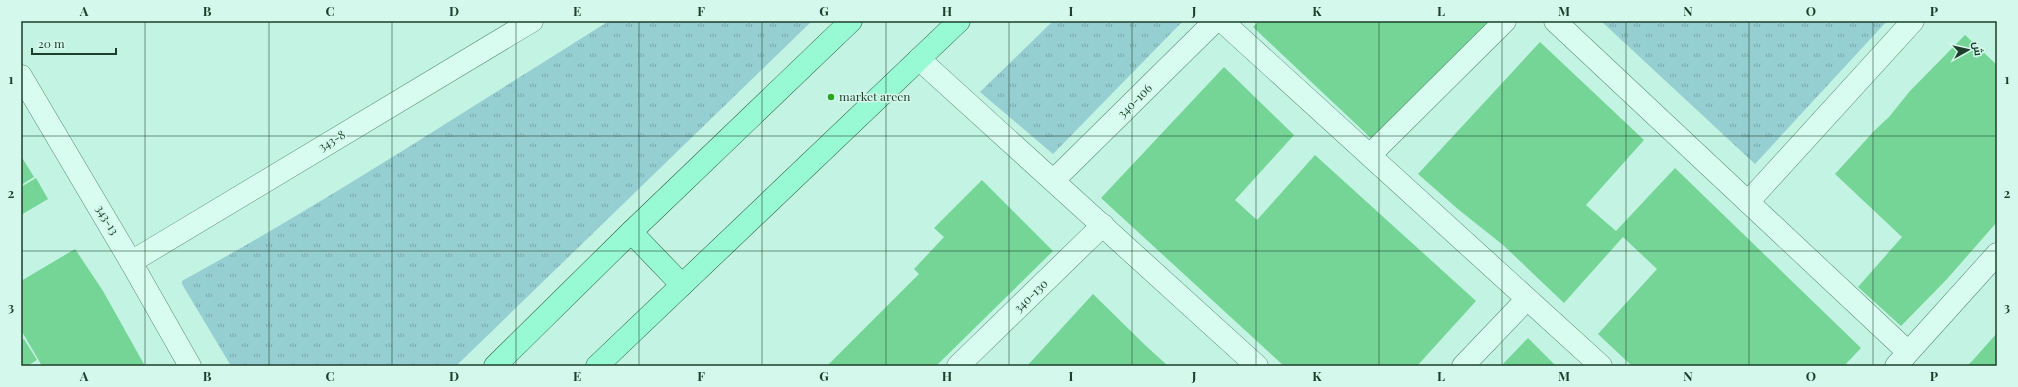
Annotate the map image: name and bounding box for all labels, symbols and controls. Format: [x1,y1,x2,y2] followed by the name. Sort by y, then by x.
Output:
[79,2,89,19] text: A
[203,2,212,19] text: B
[325,2,335,19] text: C
[449,2,459,19] text: D
[573,2,581,19] text: E
[697,2,705,19] text: F
[819,2,829,19] text: G
[942,2,952,19] text: H
[1069,2,1074,19] text: I
[1191,2,1197,19] text: J
[1312,2,1322,19] text: K
[1437,2,1445,19] text: L
[1558,2,1570,19] text: M
[1683,2,1693,19] text: N
[1806,2,1816,19] text: O
[1930,2,1939,19] text: P
[32,30,116,56] scale bar
[1948,30,1988,70] north arrow
[38,35,65,51] text: 20 m
[1970,41,1987,57] text: ش
[9,70,14,87] text: 1
[2005,70,2010,87] text: 1
[1114,80,1155,121] street label: 340-106
[839,88,911,104] place label: market areen
[826,92,836,102] marker: market areen
[315,126,348,154] street label: 343-8
[8,184,15,201] text: 2
[2004,184,2011,201] text: 2
[93,202,123,237] street label: 343-13
[1010,275,1051,315] street label: 340-130
[8,298,14,315] text: 3
[2004,298,2010,315] text: 3
[79,367,89,384] text: A
[203,367,212,384] text: B
[325,367,335,384] text: C
[449,367,459,384] text: D
[573,367,581,384] text: E
[697,367,705,384] text: F
[819,367,829,384] text: G
[942,367,952,384] text: H
[1069,367,1074,384] text: I
[1191,367,1197,384] text: J
[1312,367,1322,384] text: K
[1437,367,1445,384] text: L
[1558,367,1570,384] text: M
[1683,367,1693,384] text: N
[1806,367,1816,384] text: O
[1930,367,1939,384] text: P

